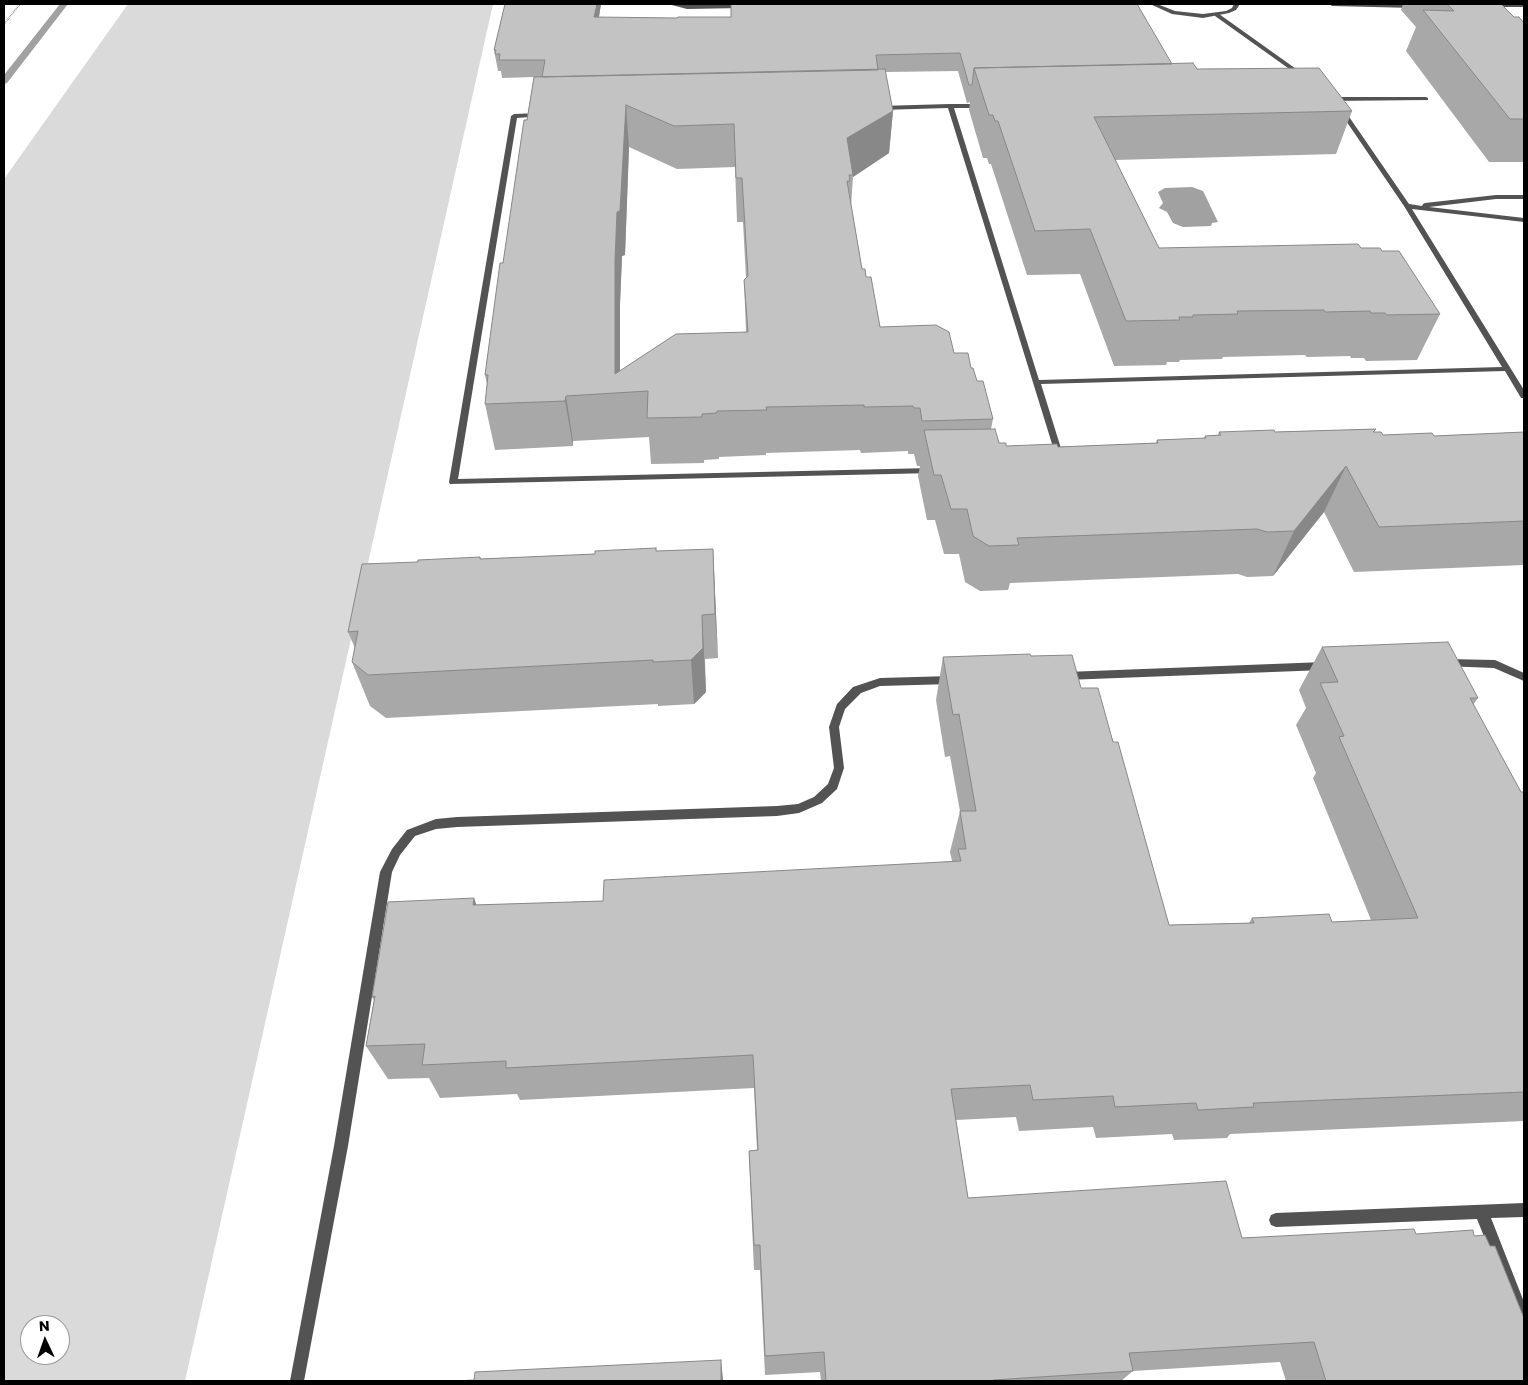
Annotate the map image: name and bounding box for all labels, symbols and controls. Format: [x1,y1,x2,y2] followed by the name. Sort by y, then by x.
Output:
[20,1315,70,1365] north arrow
[38,1316,50,1336] text: N

